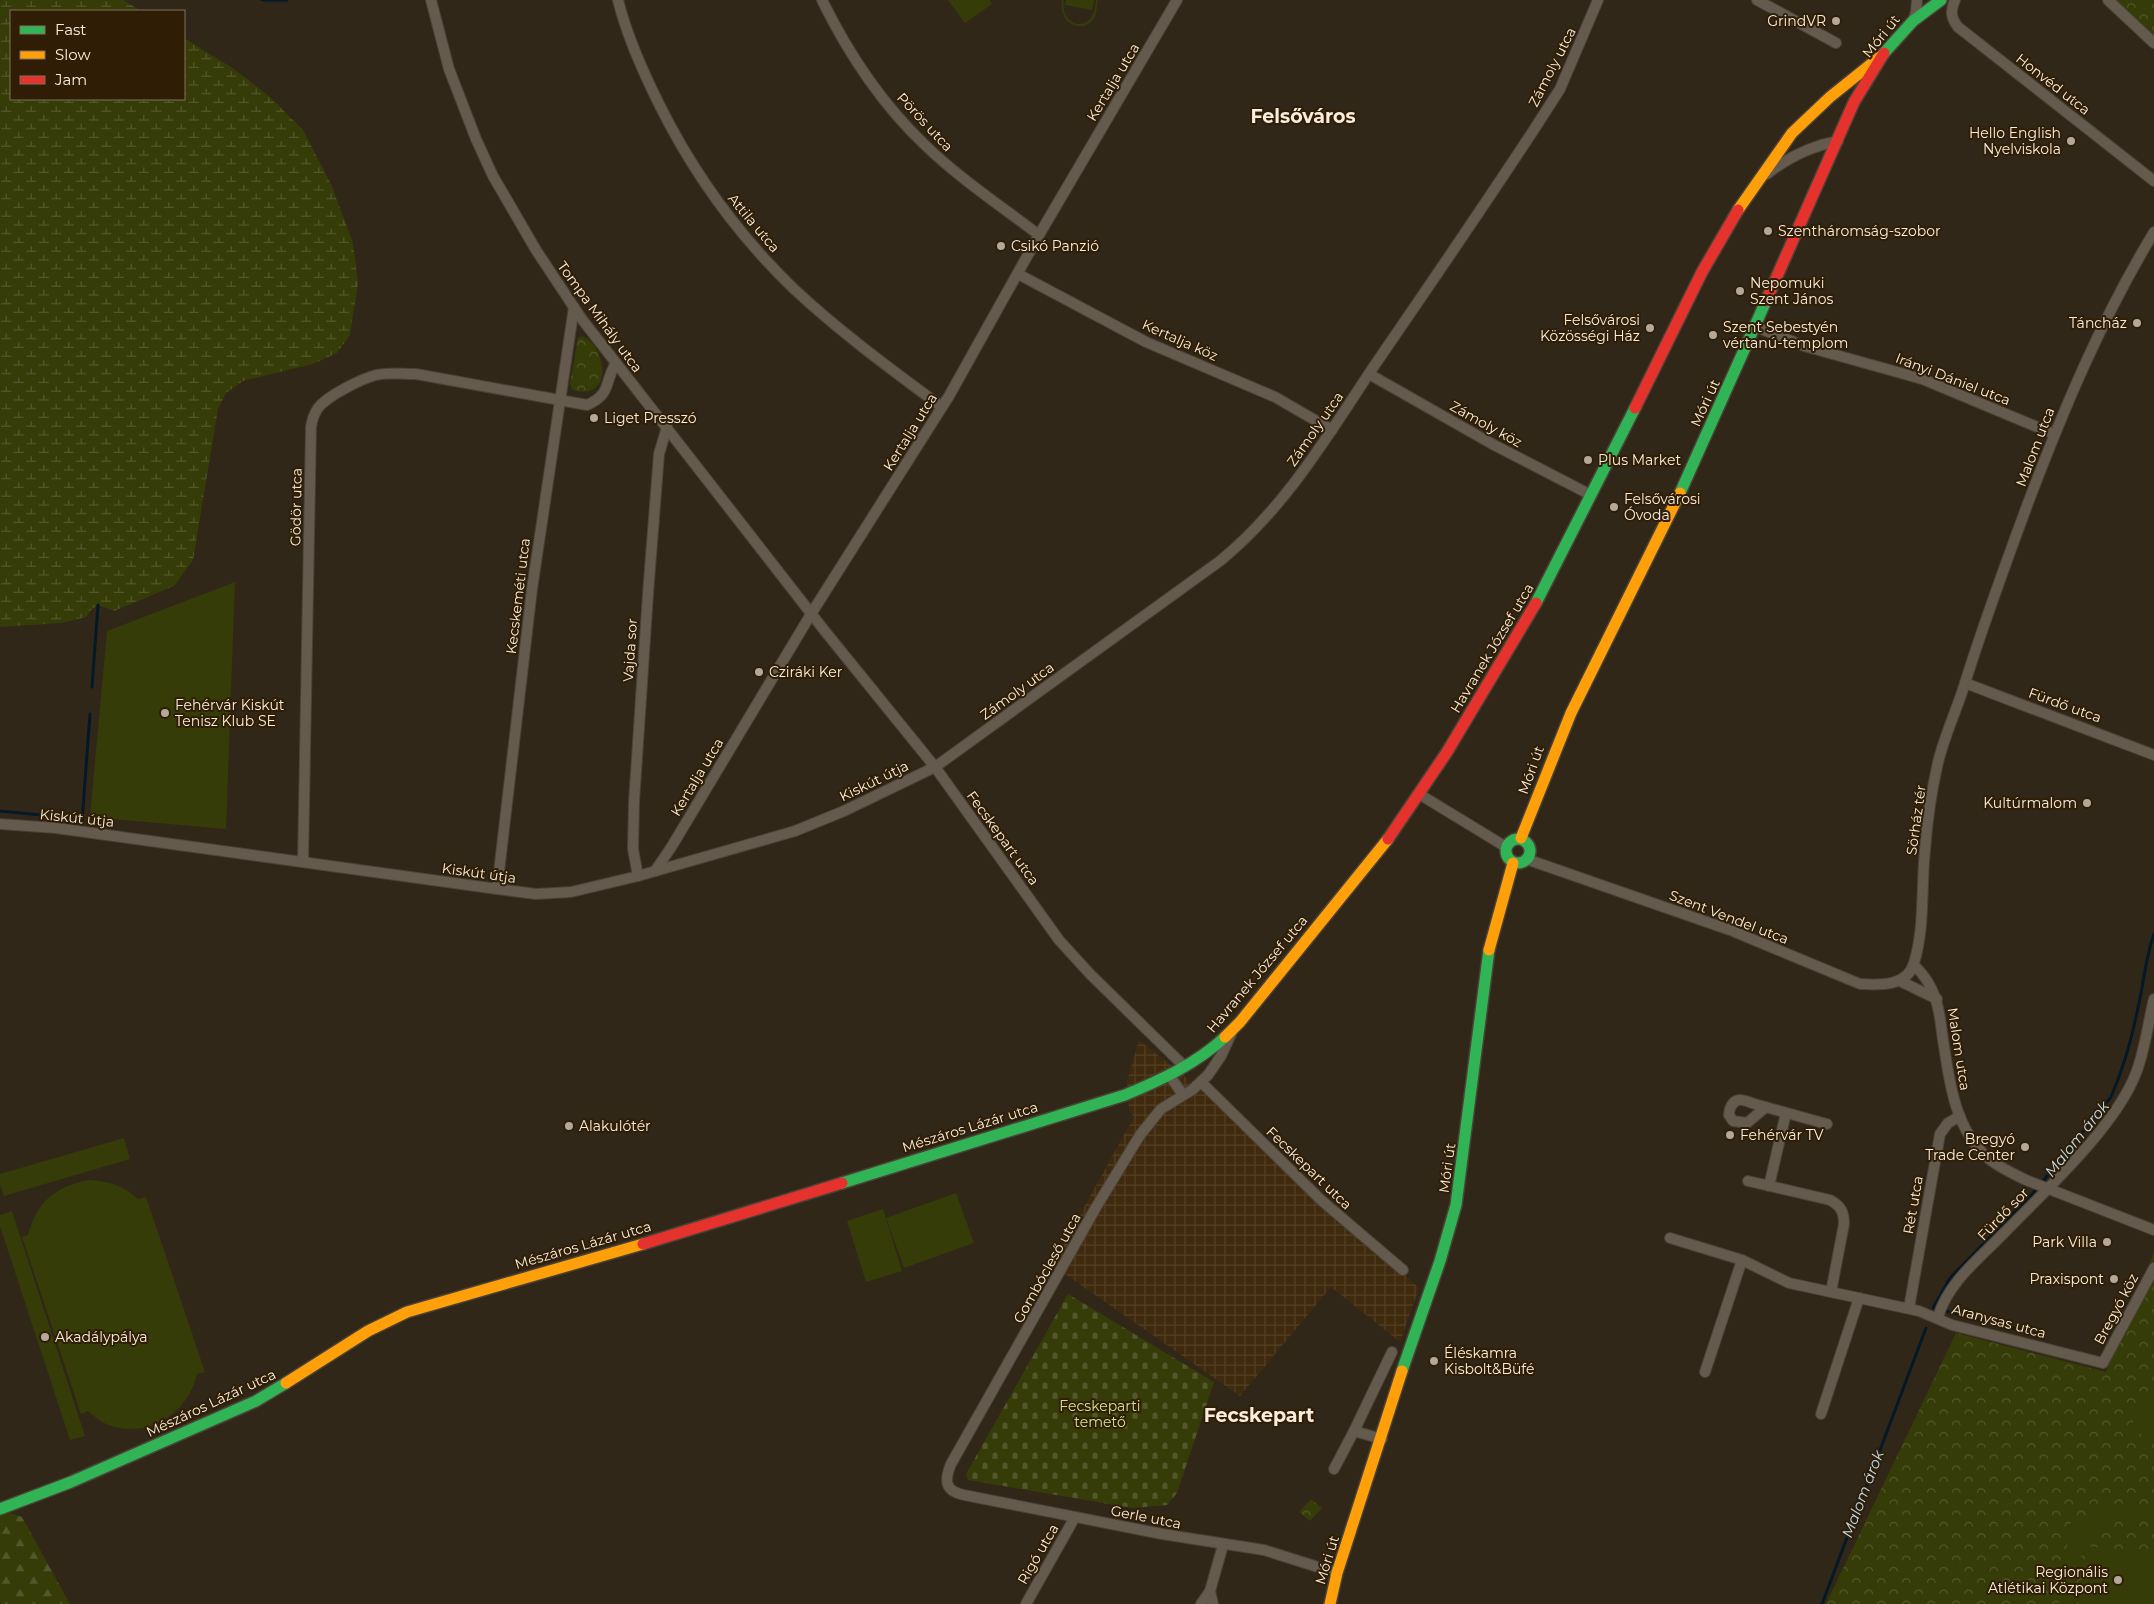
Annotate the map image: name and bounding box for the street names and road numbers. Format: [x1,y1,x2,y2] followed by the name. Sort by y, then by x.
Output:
[1858,11,1904,61] street label: Móri út
[1524,24,1580,110] street label: Zámoly utca
[1083,40,1143,124] street label: Kertalja utca
[2012,49,2094,119] street label: Honvéd utca
[893,89,957,155] street label: Pörös utca
[724,190,784,256] street label: Attila utca
[554,258,646,376] street label: Tompa Mihály utca
[1139,315,1221,365] street label: Kertalja köz
[1893,349,2013,409] street label: Irányi Dániel utca
[1686,376,1724,430] street label: Móri út
[1283,388,1347,470] street label: Zámoly utca
[879,390,941,474] street label: Kertalja utca
[1447,397,1525,451] street label: Zámoly köz
[2012,405,2058,489] street label: Malom utca
[286,468,306,546] street label: Gödör utca
[502,537,534,655] street label: Kecskeméti utca
[1446,580,1538,716] street label: Havranek József utca
[619,617,641,682] street label: Vajda sor
[977,658,1057,724] street label: Zámoly utca
[2026,683,2104,727] street label: Fürdő utca
[667,735,727,819] street label: Kertalja utca
[1514,743,1548,797] street label: Móri út
[836,757,912,805] street label: Kiskút útja
[1902,783,1930,856] street label: Sörház tér
[963,787,1043,889] street label: Fecskepart utca
[39,805,115,831] street label: Kiskút útja
[441,859,517,887] street label: Kiskút útja
[1667,886,1791,948] street label: Szent Vendel utca
[1203,912,1311,1036] street label: Havranek József utca
[1944,1006,1974,1092] street label: Malom utca
[900,1098,1040,1156] street label: Mészáros Lázár utca
[1262,1123,1356,1213] street label: Fecskepart utca
[1435,1142,1459,1194] street label: Móri út
[1899,1174,1927,1236] street label: Rét utca
[1973,1184,2033,1244] street label: Fürdő sor
[1009,1210,1085,1326] street label: Gombócleső utca
[513,1217,653,1273] street label: Mészáros Lázár utca
[2090,1270,2142,1348] street label: Bregyó köz
[1950,1300,2048,1342] street label: Aranysas utca
[143,1365,279,1441] street label: Mészáros Lázár utca
[1109,1501,1183,1533] street label: Gerle utca
[1013,1521,1063,1587] street label: Rigó utca
[1311,1533,1343,1587] street label: Móri út

